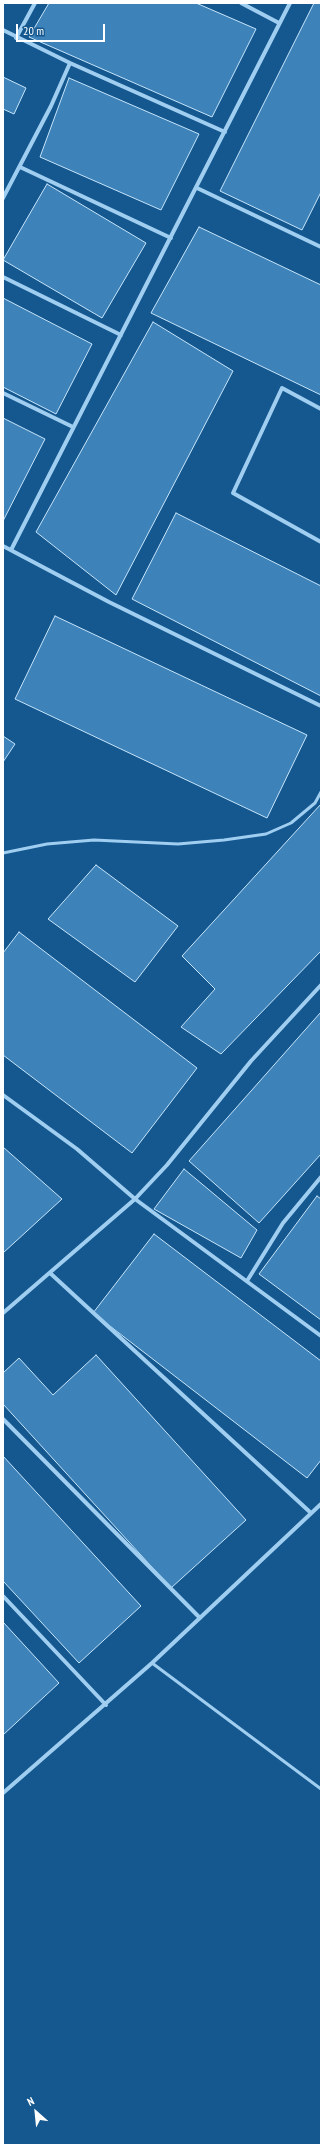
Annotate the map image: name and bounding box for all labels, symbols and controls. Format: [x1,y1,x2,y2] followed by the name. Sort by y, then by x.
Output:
[18,16,107,42] scale bar
[23,23,44,38] text: 20 m
[16,2092,56,2132] north arrow
[25,2094,36,2109] text: N

